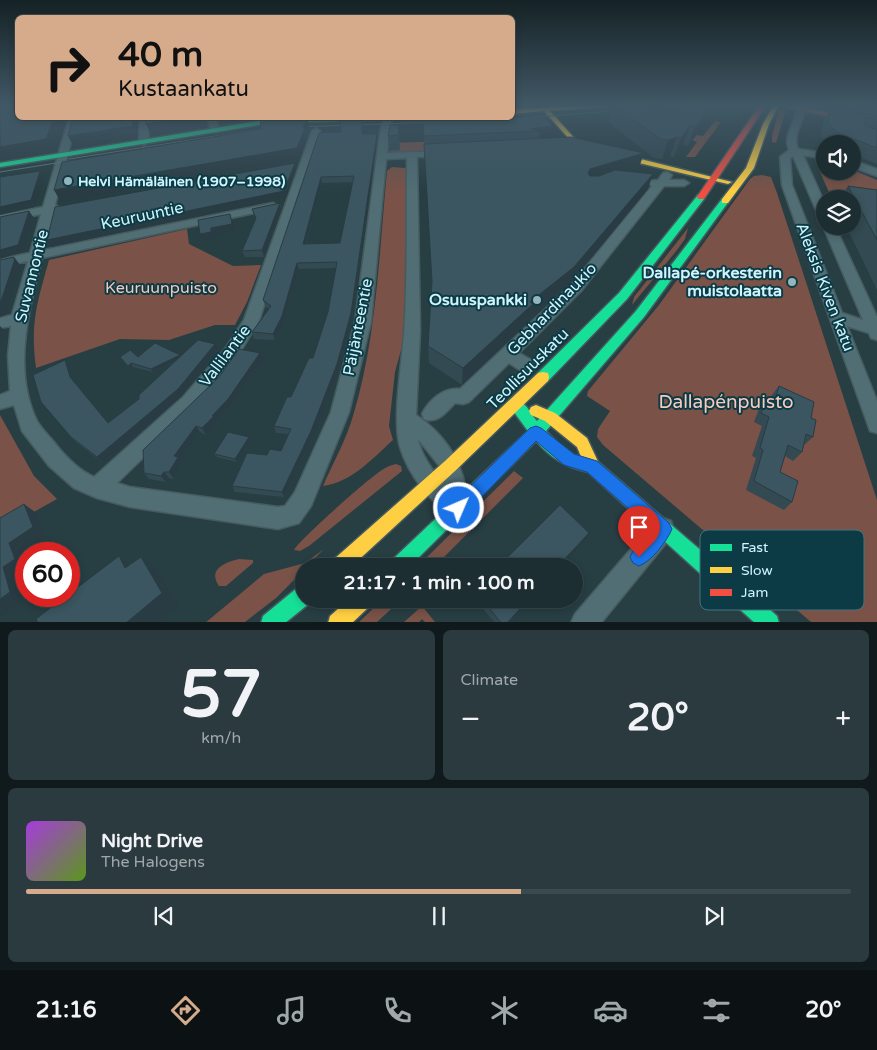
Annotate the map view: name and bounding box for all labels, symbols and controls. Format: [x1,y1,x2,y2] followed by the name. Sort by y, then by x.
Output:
[118,34,203,76] text: 40 m
[35,35,100,100] icon: right
[118,76,249,102] text: Kustaankatu
[816,135,861,235] map controls
[816,135,861,180] button: sound
[78,173,285,190] place label: Helvi Hämäläinen (1907–1998)
[62,175,74,187] marker: Helvi Hämäläinen (1907–1998)
[816,190,861,235] button: layers
[99,198,185,234] street label: Keuruuntie
[791,220,859,354] street label: Aleksis Kiven katu
[11,228,53,324] street label: Suvannontie
[503,259,601,359] street label: Gebhardinaukio
[642,263,782,301] place label: Dallapé-orkesterin muistolaatta
[786,276,798,288] marker: Dallapé-orkesterin muistolaatta
[339,277,377,377] street label: Päijänteentie
[105,278,217,298] park label: Keuruunpuisto
[429,290,527,310] place label: Osuuspankki
[531,294,543,306] marker: Osuuspankki
[195,321,255,391] street label: Vallilantie
[483,324,573,414] street label: Teollisuuskatu
[658,391,794,413] park label: Dallapénpuisto
[432,481,484,533] position arrow
[618,506,660,557] pin
[625,513,653,541] icon: arrive
[700,530,864,610] legend
[741,539,769,556] text: Fast
[15,542,80,607] speed limit sign: 60
[741,562,773,579] text: Slow
[343,572,535,594] text: 21:17 · 1 min · 100 m
[741,584,768,601] text: Jam
[180,656,262,735] text: 57
[461,670,518,690] text: Climate
[627,695,689,741] text: 20°
[461,702,480,736] text: −
[835,702,851,736] text: +
[201,728,241,748] text: km/h
[101,830,203,852] text: Night Drive
[101,852,205,872] text: The Halogens
[150,902,178,930] icon: previous
[425,902,453,930] icon: pause
[700,902,728,930] icon: next
[168,993,203,1028] icon: directions
[274,993,309,1028] icon: music
[380,993,415,1028] icon: phone
[487,993,522,1028] icon: climate
[593,993,628,1028] icon: car
[699,993,734,1028] icon: filters
[36,997,97,1023] text: 21:16
[805,997,841,1023] text: 20°

